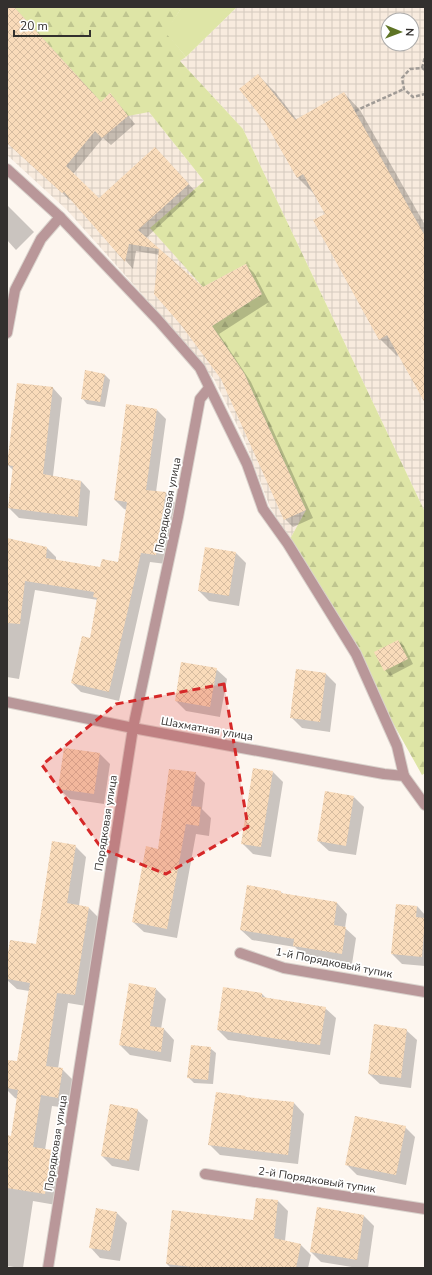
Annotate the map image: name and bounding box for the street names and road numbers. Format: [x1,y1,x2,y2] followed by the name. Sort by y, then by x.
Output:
[151,456,185,554] street label: Порядковая улица
[160,714,254,744] street label: Шахматная улица
[91,774,121,872] street label: Порядковая улица
[274,944,394,982] street label: 1-й Порядковый тупик
[41,1094,71,1192] street label: Порядковая улица
[257,1163,377,1197] street label: 2-й Порядковый тупик

